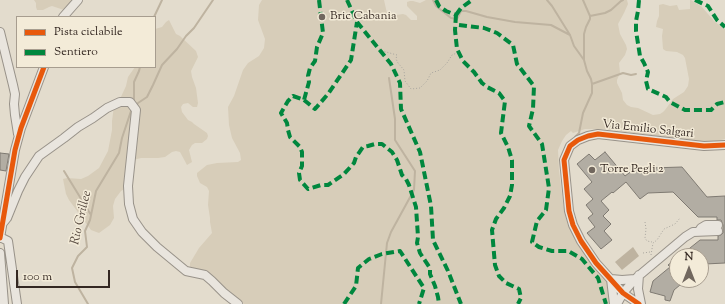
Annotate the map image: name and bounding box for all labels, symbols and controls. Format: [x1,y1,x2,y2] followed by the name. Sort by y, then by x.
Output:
[330,10,396,24] place label: Bric Cabania
[317,12,327,22] marker: Bric Cabania
[16,16,156,68] legend
[54,23,123,41] text: Pista ciclabile
[54,43,98,61] text: Sentiero
[602,118,694,142] street label: Via Emilio Salgari
[600,163,664,177] place label: Torre Pegli 2
[587,165,597,175] marker: Torre Pegli 2
[68,189,96,247] water label: Rio Grillee
[669,248,709,288] north arrow
[685,249,693,265] text: N
[18,262,112,288] scale bar
[23,268,52,286] text: 100 m

